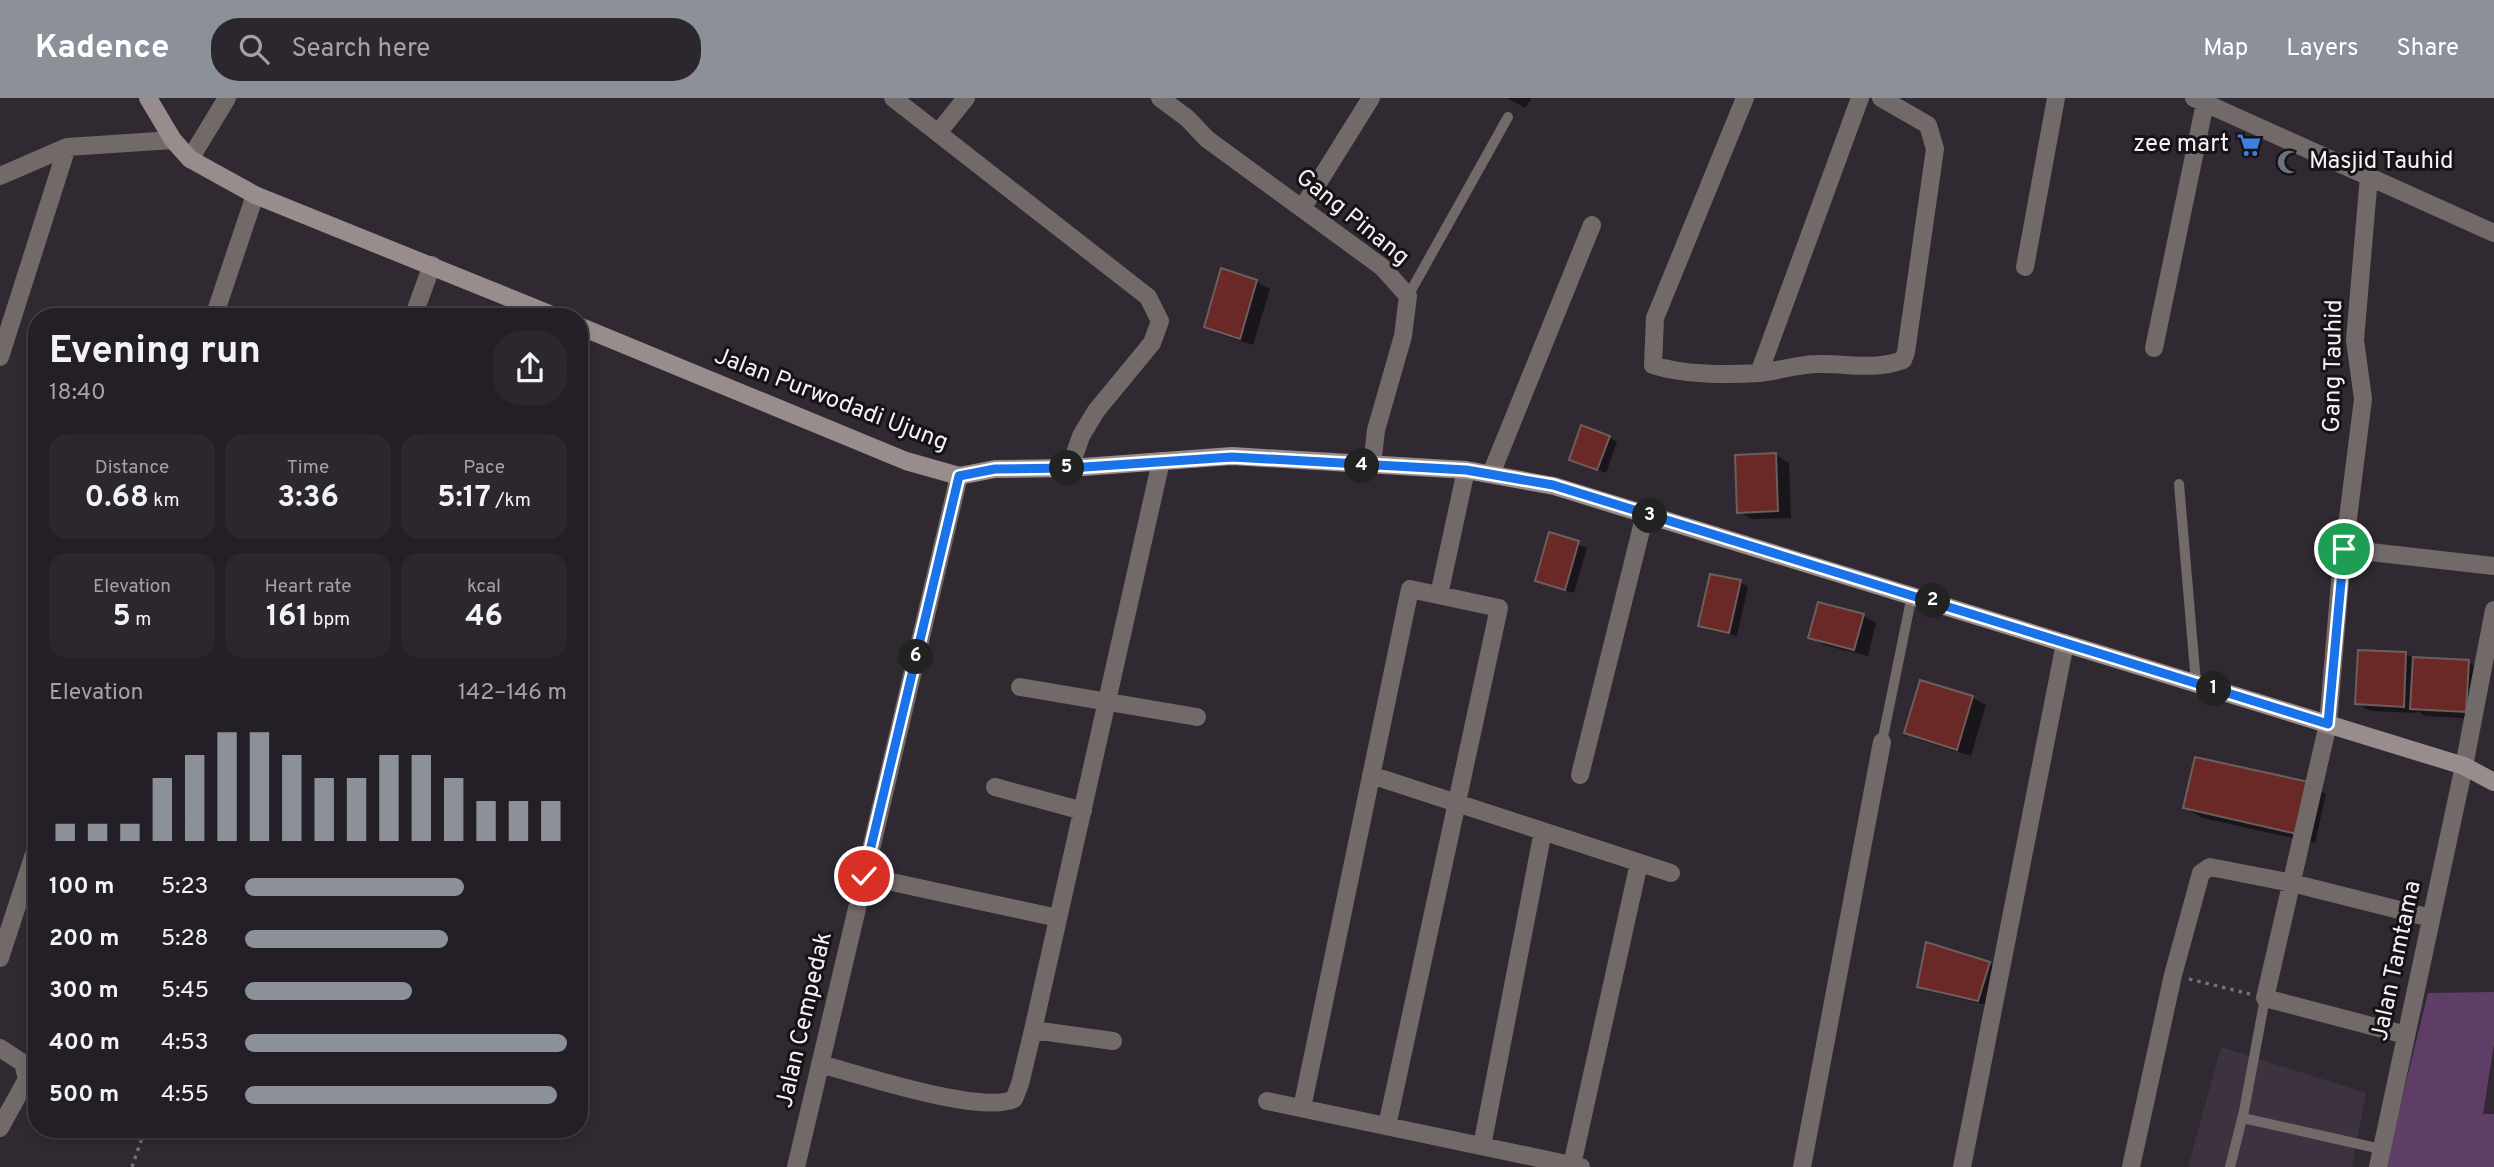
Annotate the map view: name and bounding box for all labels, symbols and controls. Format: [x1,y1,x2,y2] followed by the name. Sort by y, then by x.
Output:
[211,18,701,81] search box
[35,28,169,70] text: Kadence
[235,30,273,68] icon: search
[291,33,430,66] text: Search here
[2203,34,2248,64] text: Map
[2286,34,2358,64] text: Layers
[2396,34,2459,64] text: Share
[2133,130,2229,160] place label: zee mart
[2235,131,2263,159] supermarket icon: zee mart
[2309,147,2453,177] place label: Masjid Tauhid
[2275,148,2303,176] mosque icon: Masjid Tauhid
[1289,163,1415,273] street label: Gang Pinang
[2318,299,2350,433] street label: Gang Tauhid
[49,328,261,377] text: Evening run
[493,331,567,405] button: share
[710,342,952,458] street label: Jalan Purwodadi Ujung
[49,379,106,408] text: 18:40
[1344,448,1380,484] pin: 4
[1050,450,1084,486] pin: 5
[1355,453,1368,477] text: 4
[1061,455,1072,479] text: 5
[95,456,169,480] text: Distance
[287,456,329,480] text: Time
[463,456,505,480] text: Pace
[84,480,149,517] text: 0.68
[277,480,339,517] text: 3:36
[437,480,491,517] text: 5:17
[149,489,180,513] text: km
[491,489,531,513] text: /km
[1632,498,1668,534] pin: 3
[1644,503,1655,527] text: 3
[2314,519,2374,579] pin
[2325,530,2363,568] icon: arrive
[93,575,171,599] text: Elevation
[265,575,351,599] text: Heart rate
[467,575,501,599] text: kcal
[1916,584,1951,618] pin: 2
[1927,588,1938,612] text: 2
[113,599,131,636] text: 5
[266,599,308,636] text: 161
[465,599,503,636] text: 46
[131,608,151,632] text: m
[308,608,350,632] text: bpm
[898,640,934,674] pin: 6
[910,644,921,668] text: 6
[2196,672,2232,706] pin: 1
[2210,676,2217,700] text: 1
[49,679,144,708] text: Elevation
[458,679,567,708] text: 142–146 m
[834,846,894,906] pin
[845,857,883,895] icon: check
[49,873,114,902] text: 100 m
[161,873,208,902] text: 5:23
[2365,878,2429,1044] street label: Jalan Tamtama
[49,925,119,954] text: 200 m
[161,925,209,954] text: 5:28
[770,929,840,1111] street label: Jalan Cempedak
[49,977,119,1006] text: 300 m
[161,977,209,1006] text: 5:45
[49,1029,120,1058] text: 400 m
[161,1029,209,1058] text: 4:53
[49,1081,119,1110] text: 500 m
[161,1081,209,1110] text: 4:55

